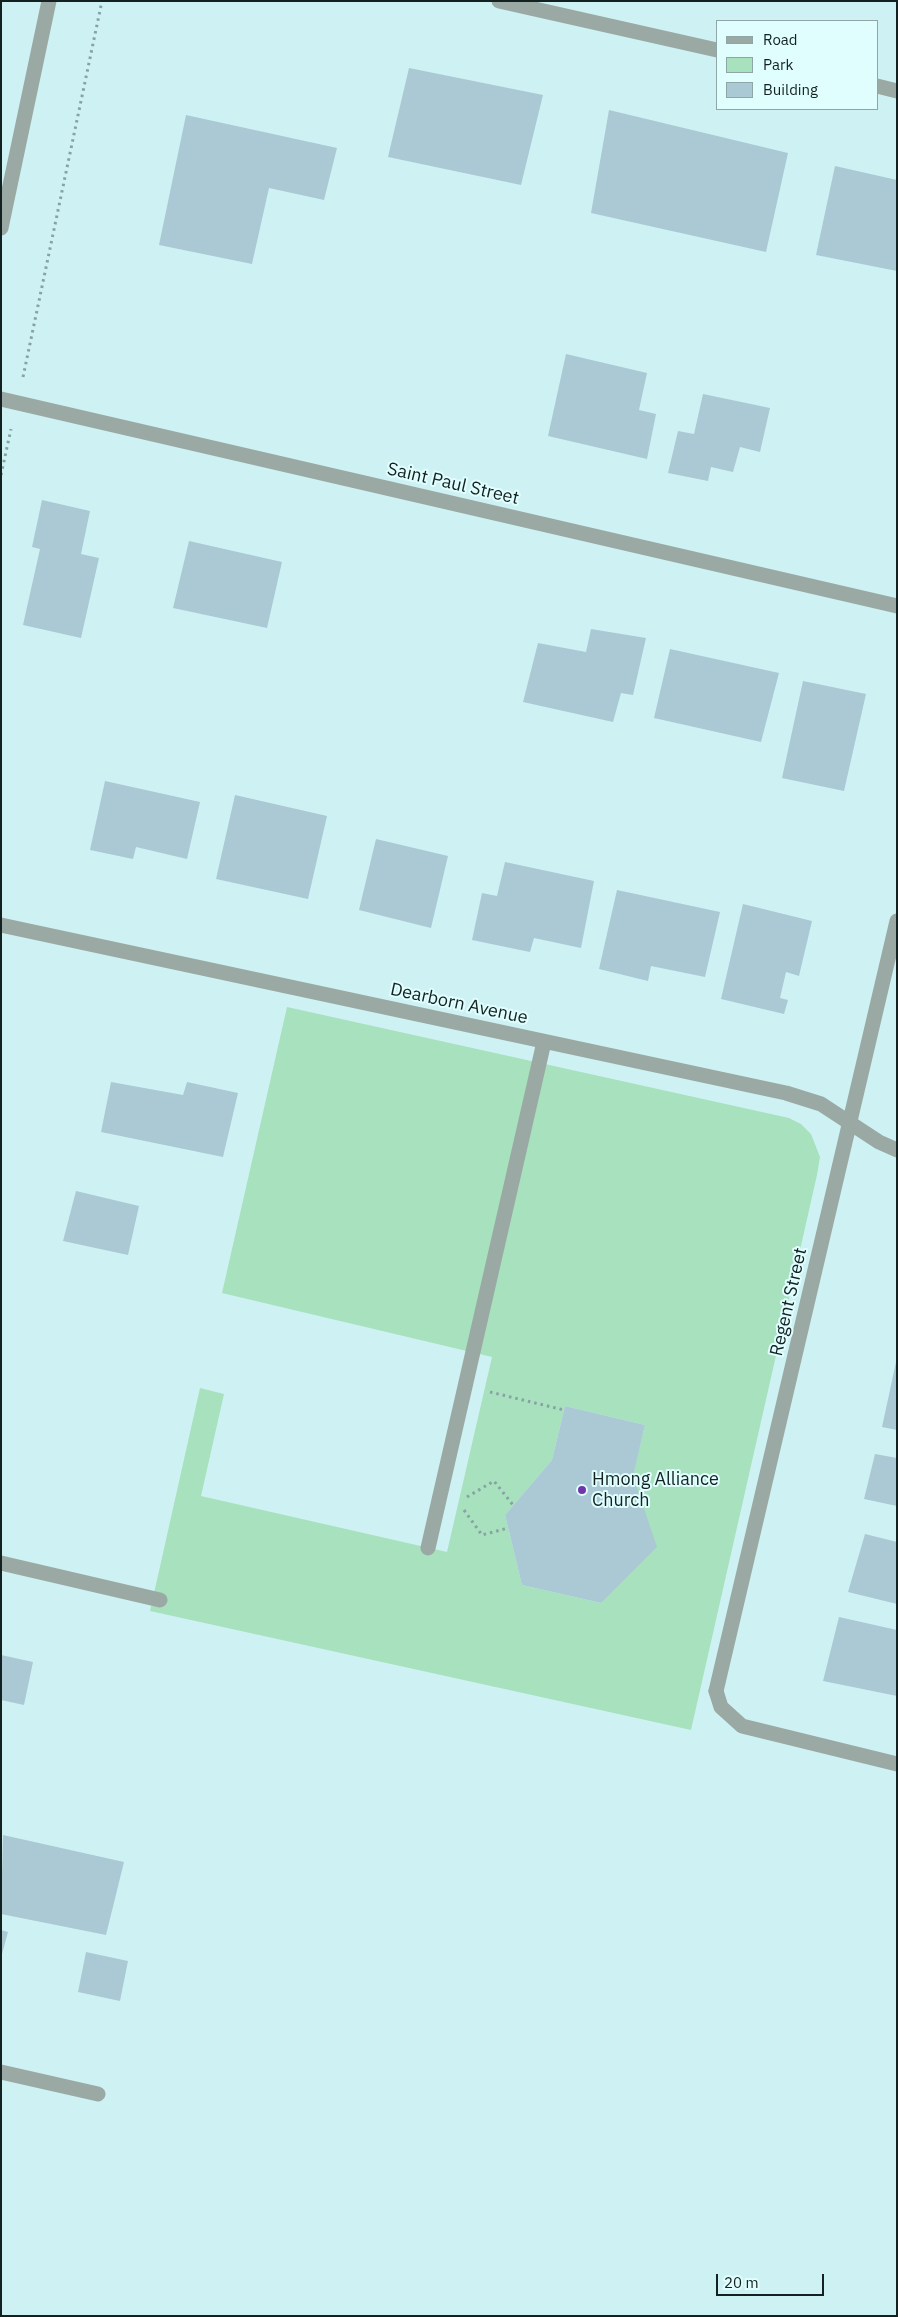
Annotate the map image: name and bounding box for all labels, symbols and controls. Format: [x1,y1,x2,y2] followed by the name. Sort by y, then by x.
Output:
[716,20,878,110] legend
[763,30,798,49] text: Road
[763,55,793,74] text: Park
[763,80,818,99] text: Building
[385,458,521,510] street label: Saint Paul Street
[388,979,530,1029] street label: Dearborn Avenue
[766,1246,812,1358] street label: Regent Street
[592,1469,719,1512] place label: Hmong Alliance Church
[576,1484,588,1496] marker: Hmong Alliance Church
[718,2264,826,2296] scale bar
[724,2273,759,2292] text: 20 m

